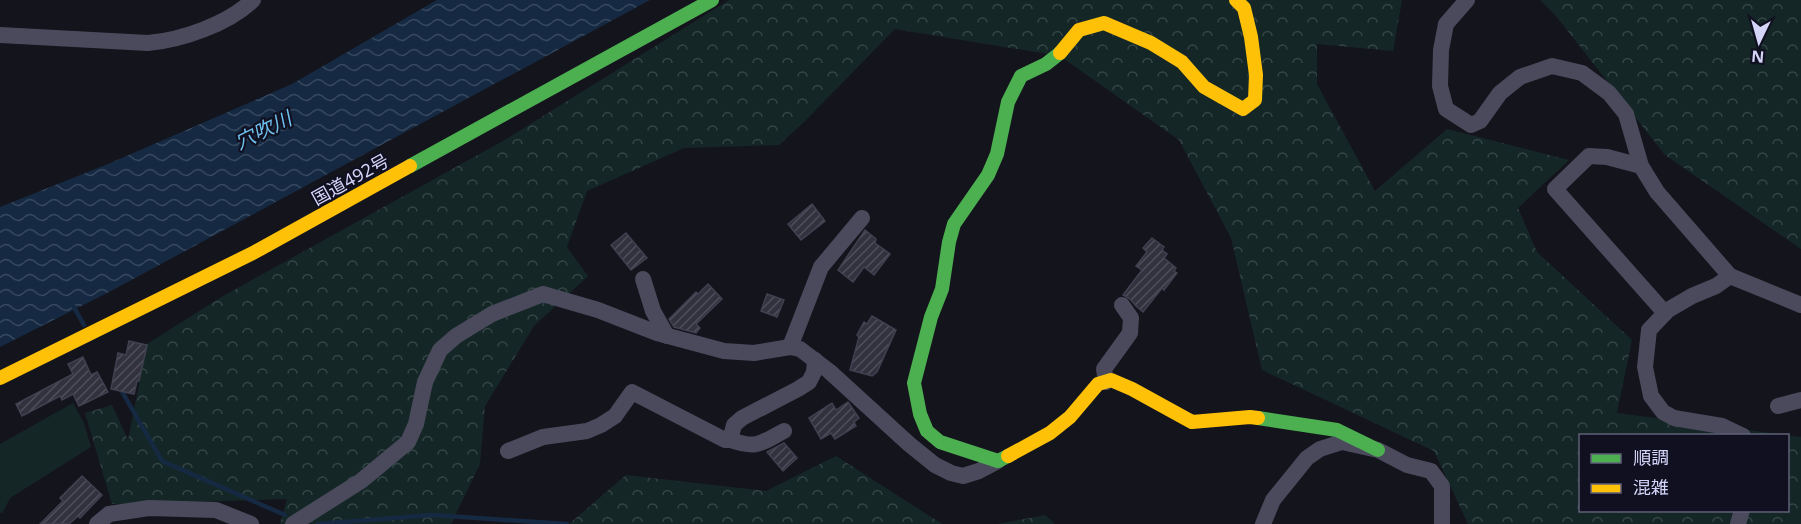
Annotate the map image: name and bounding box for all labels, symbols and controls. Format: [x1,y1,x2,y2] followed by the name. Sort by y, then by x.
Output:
[1729,12,1789,72] north arrow
[1750,45,1765,68] text: N
[230,104,298,155] water label: 穴吹川
[307,148,393,210] street label: 国道492号
[1579,434,1789,512] legend
[1633,445,1669,469] text: 順調
[1633,475,1669,499] text: 混雑

